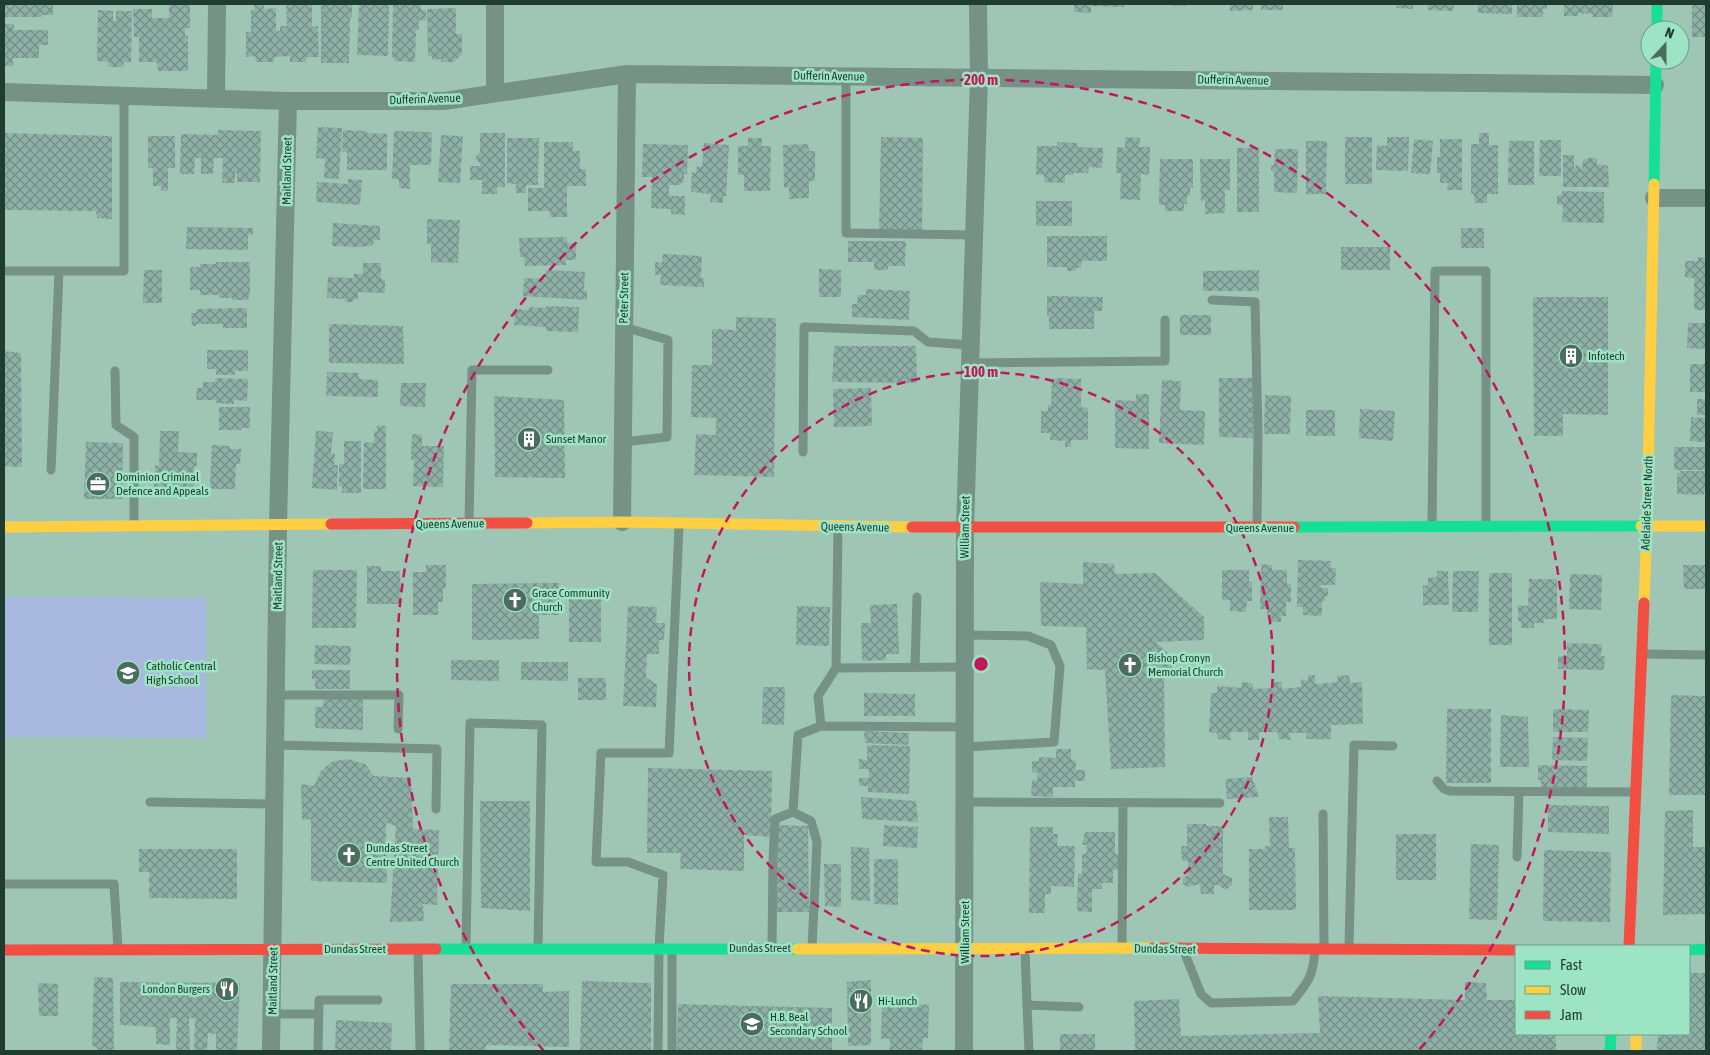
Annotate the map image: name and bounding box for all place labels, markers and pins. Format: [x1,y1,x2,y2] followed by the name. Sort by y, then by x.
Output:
[1558,343,1584,369] building icon: Infotech
[1588,349,1625,363] place label: Infotech
[516,426,542,452] building icon: Sunset Manor
[546,432,607,446] place label: Sunset Manor
[116,470,209,498] place label: Dominion Criminal Defence and Appeals
[85,471,111,497] office icon: Dominion Criminal Defence and Appeals
[532,586,610,614] place label: Grace Community Church
[502,587,528,613] church icon: Grace Community Church
[1148,651,1223,679] place label: Bishop Cronyn Memorial Church
[1117,652,1143,678] church icon: Bishop Cronyn Memorial Church
[972,655,990,673] centre of rings
[146,659,217,687] place label: Catholic Central High School
[115,660,141,686] school or university icon: Catholic Central High School
[366,841,459,869] place label: Dundas Street Centre United Church
[336,842,362,868] church icon: Dundas Street Centre United Church
[214,976,240,1002] restaurant icon: London Burgers
[142,982,210,996] place label: London Burgers
[848,988,874,1014] restaurant icon: Hi-Lunch
[878,994,917,1008] place label: Hi-Lunch
[770,1010,848,1038] place label: H.B. Beal Secondary School
[739,1011,765,1037] school or university icon: H.B. Beal Secondary School

